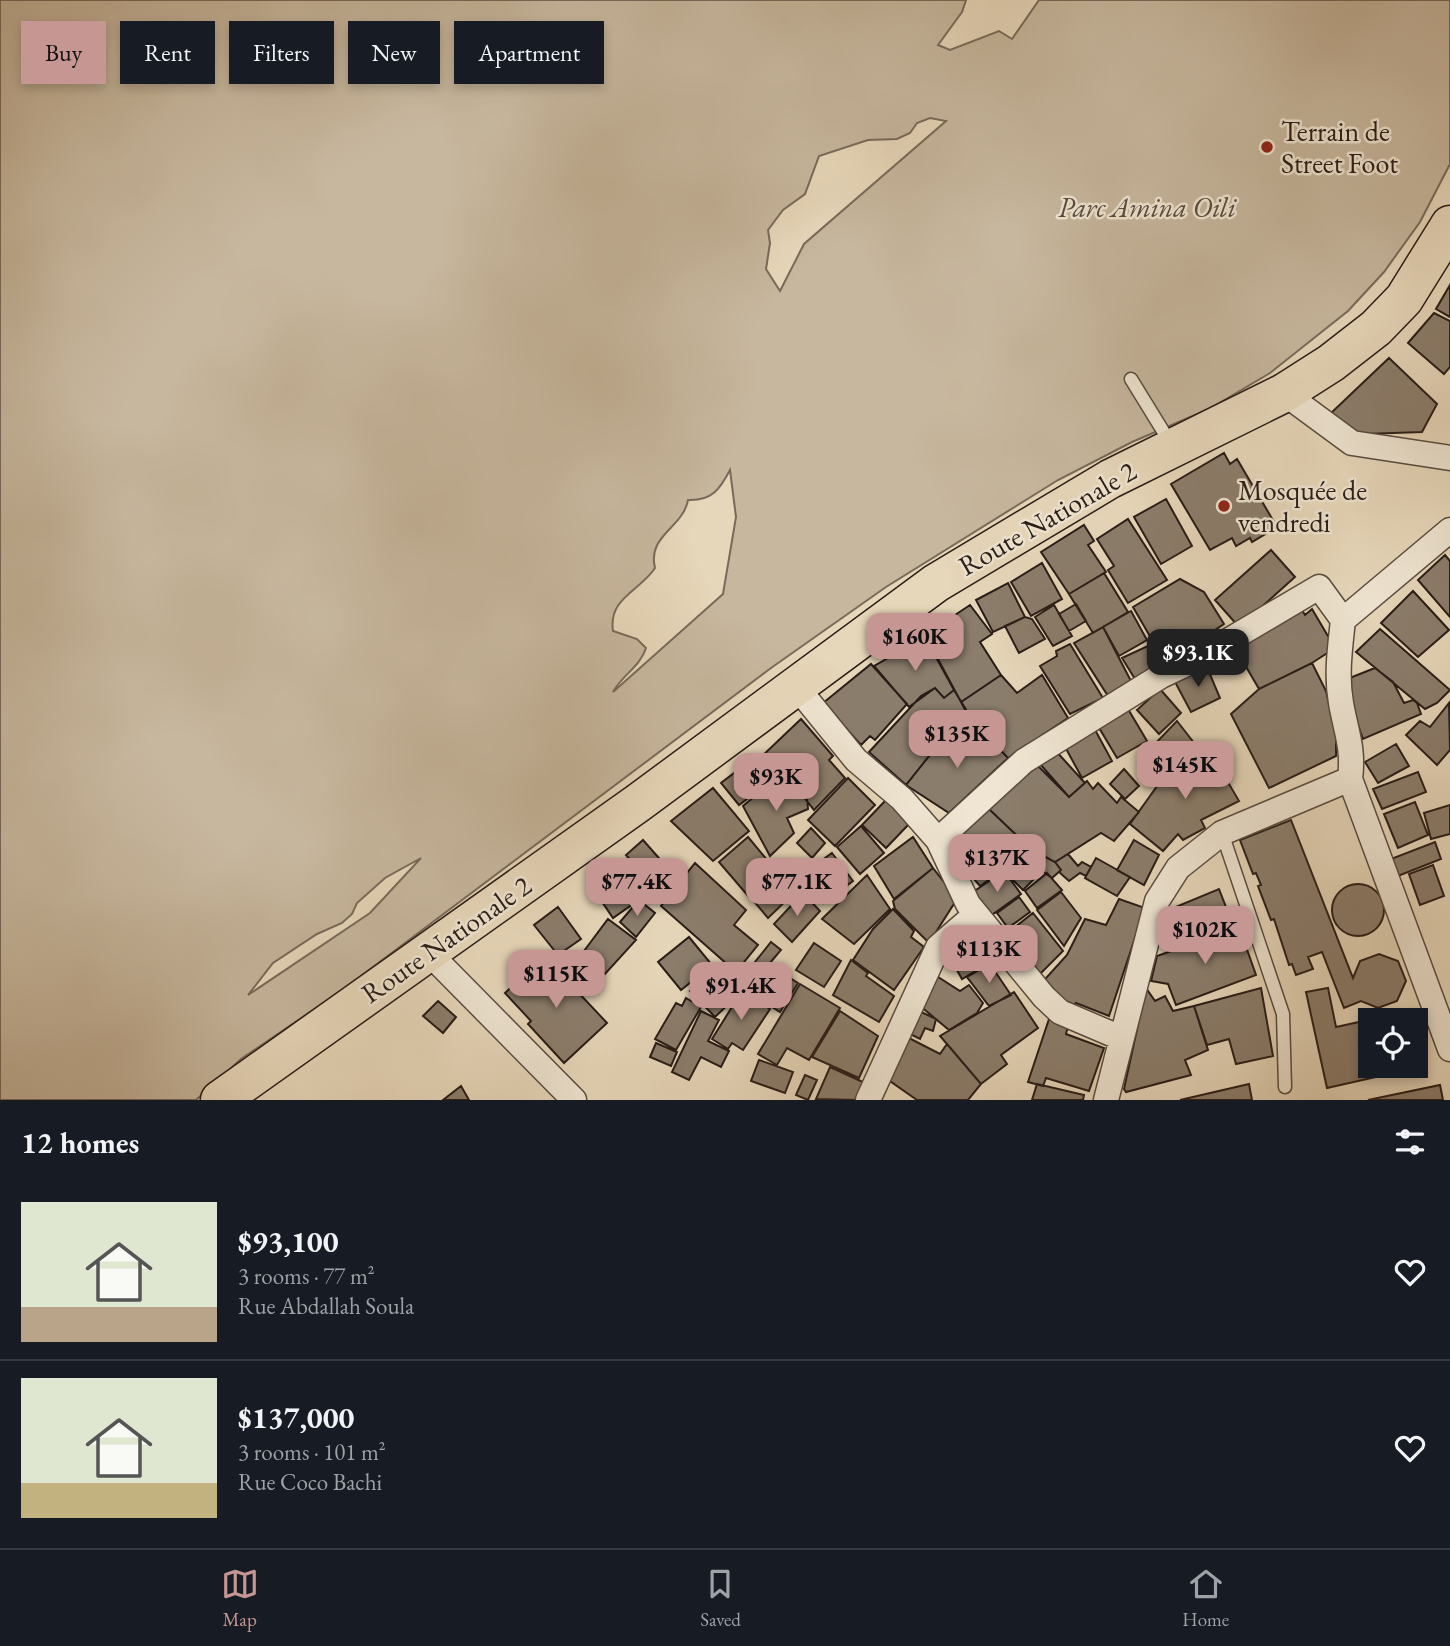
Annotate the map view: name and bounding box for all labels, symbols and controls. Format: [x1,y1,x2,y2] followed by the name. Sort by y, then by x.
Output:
[21,21,106,84] chip: Buy
[120,21,215,84] chip: Rent
[229,21,334,84] chip: Filters
[348,21,440,84] chip: New
[454,21,604,84] chip: Apartment
[1281,113,1398,181] place label: Terrain de Street Foot
[1259,139,1275,155] marker: Terrain de Street Foot
[1058,189,1238,225] park label: Parc Amina Oili
[952,452,1143,583] street label: Route Nationale 2
[1238,472,1367,540] place label: Mosquée de vendredi
[1216,498,1232,514] marker: Mosquée de vendredi
[866,614,964,673] pin: $160K
[883,621,947,651] text: $160K
[1141,630,1255,689] pin: $93.1K
[1163,637,1233,667] text: $93.1K
[908,710,1006,770] pin: $135K
[925,718,989,748] text: $135K
[1136,742,1234,801] pin: $145K
[1153,749,1217,779] text: $145K
[735,754,817,813] pin: $93K
[750,761,802,791] text: $93K
[948,834,1046,894] pin: $137K
[965,842,1029,872] text: $137K
[580,858,694,918] pin: $77.4K
[740,858,854,918] pin: $77.1K
[602,866,672,896] text: $77.4K
[762,866,832,896] text: $77.1K
[354,867,538,1011] street label: Route Nationale 2
[1156,906,1254,966] pin: $102K
[1173,914,1237,944] text: $102K
[940,926,1038,985] pin: $113K
[957,933,1021,963] text: $113K
[507,950,605,1010] pin: $115K
[524,958,588,988] text: $115K
[684,962,798,1022] pin: $91.4K
[706,970,776,1000] text: $91.4K
[1358,1008,1428,1078] map controls
[1358,1008,1428,1078] button: locate
[21,1123,139,1162] text: 12 homes
[1391,1123,1429,1161] icon: filters
[238,1222,339,1261] text: $93,100
[77,1230,161,1314] icon: home
[1391,1253,1429,1291] icon: heart
[238,1261,375,1291] text: 3 rooms · 77 m²
[238,1291,414,1321] text: Rue Abdallah Soula
[238,1398,354,1437] text: $137,000
[77,1406,161,1490] icon: home
[1391,1429,1429,1467] icon: heart
[238,1437,386,1467] text: 3 rooms · 101 m²
[238,1467,382,1497] text: Rue Coco Bachi
[221,1565,259,1632] tab: Map
[700,1565,741,1632] tab: Saved
[1182,1565,1229,1632] tab: Home

